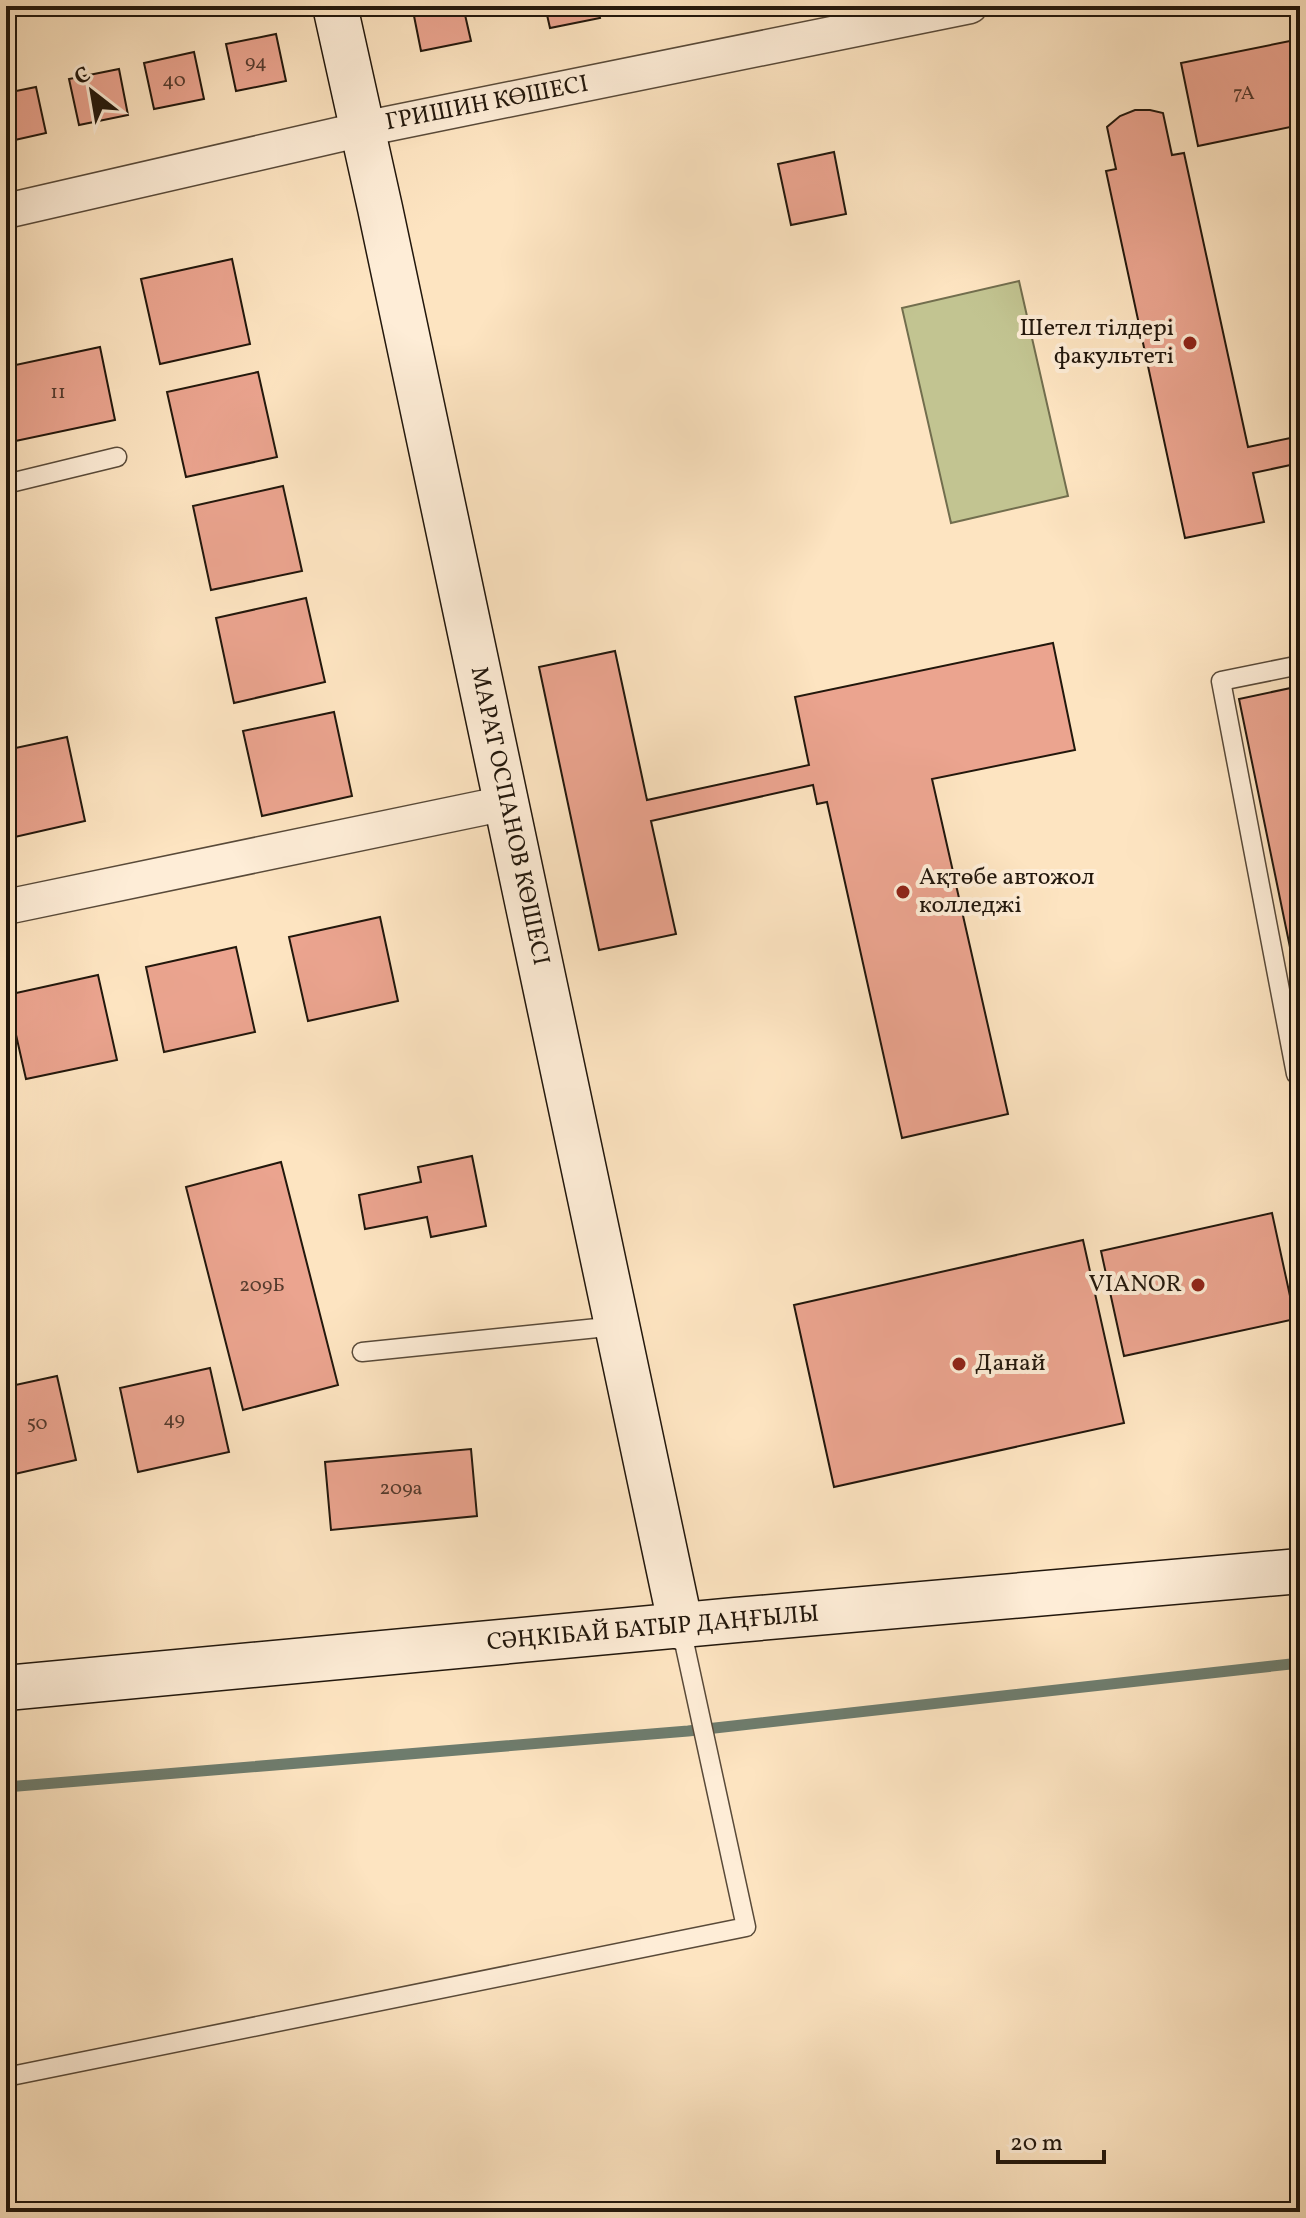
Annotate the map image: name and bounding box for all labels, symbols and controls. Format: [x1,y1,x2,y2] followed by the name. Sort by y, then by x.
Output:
[245,49,267,77] house number: 94
[52,52,132,132] north arrow
[69,60,97,94] text: С
[162,67,186,95] house number: 40
[383,68,591,140] street label: ГРИШИН КӨШЕСІ
[1233,80,1255,108] house number: 7А
[1020,312,1174,374] place label: Шетел тілдері факультеті
[1181,334,1199,352] marker: Шетел тілдері факультеті
[50,379,66,407] house number: 11
[461,664,557,968] street label: МАРАТ ОСПАНОВ КӨШЕСІ
[919,861,1095,923] place label: Ақтөбе автожол колледжі
[894,883,912,901] marker: Ақтөбе автожол колледжі
[1088,1268,1182,1302] place label: VIANOR
[239,1272,285,1300] house number: 209Б
[1189,1276,1207,1294] marker: VIANOR
[975,1347,1046,1381] place label: Данай
[950,1355,968,1373] marker: Данай
[163,1406,185,1434] house number: 49
[26,1410,48,1438] house number: 50
[379,1475,423,1503] house number: 209а
[485,1598,821,1660] street label: СӘҢКІБАЙ БАТЫР ДАҢҒЫЛЫ
[998,2114,1104,2164] scale bar
[1010,2127,1063,2161] text: 20 m

